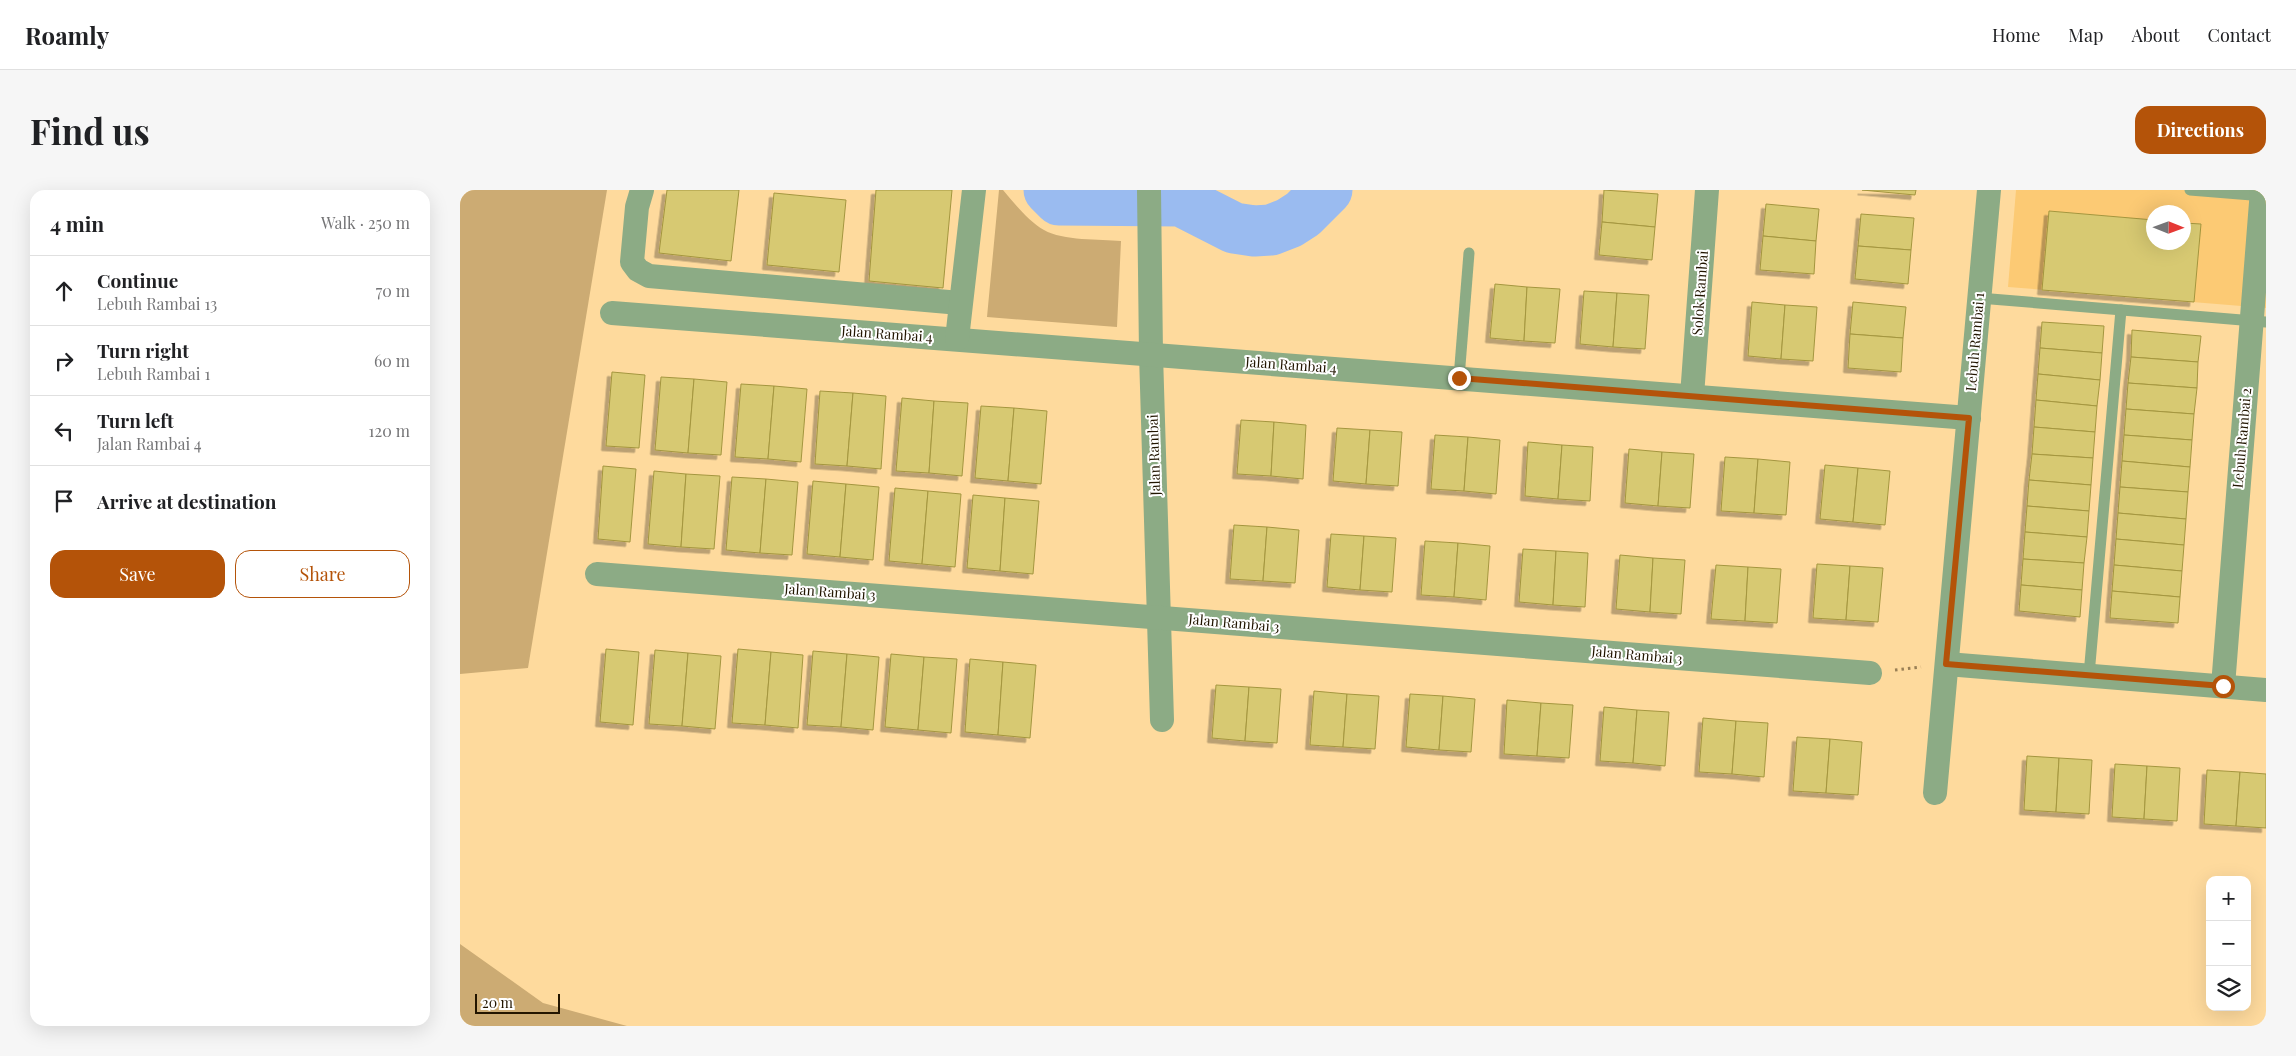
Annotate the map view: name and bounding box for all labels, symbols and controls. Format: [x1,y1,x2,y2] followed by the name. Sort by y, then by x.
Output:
[25,19,109,51] text: Roamly
[1992,23,2040,47] text: Home
[2068,23,2103,47] text: Map
[2131,23,2180,47] text: About
[2208,23,2271,47] text: Contact
[2135,106,2266,154] button: Directions
[30,107,150,154] text: Find us
[2146,205,2191,250] north arrow
[50,209,104,237] text: 4 min
[321,212,410,233] text: Walk · 250 m
[1687,250,1712,336] street label: Solok Rambai
[97,267,178,293] text: Continue
[50,277,78,305] icon: ahead
[376,280,410,301] text: 70 m
[1961,292,1988,392] street label: Lebuh Rambai 1
[97,293,217,314] text: Lebuh Rambai 13
[840,321,933,346] street label: Jalan Rambai 4
[97,337,189,363] text: Turn right
[50,347,78,375] icon: right
[374,350,410,371] text: 60 m
[1244,352,1337,377] street label: Jalan Rambai 4
[97,363,210,384] text: Lebuh Rambai 1
[1448,367,1471,390] route end
[2228,387,2255,489] street label: Lebuh Rambai 2
[97,407,174,433] text: Turn left
[1143,414,1164,497] street label: Jalan Rambai
[50,417,78,445] icon: left
[369,420,410,441] text: 120 m
[97,433,202,454] text: Jalan Rambai 4
[50,487,78,515] icon: arrive
[97,488,277,514] text: Arrive at destination
[50,550,225,598] button: Save
[235,550,410,598] button: Share
[783,579,876,604] street label: Jalan Rambai 3
[1187,609,1280,636] street label: Jalan Rambai 3
[1590,641,1683,668] street label: Jalan Rambai 3
[2212,675,2235,698] route start
[2206,876,2251,1011] map controls
[2206,876,2251,921] button: +
[2206,921,2251,966] button: −
[2206,966,2251,1011] button: layers
[475,991,560,1014] scale bar
[482,993,513,1012] text: 20 m

